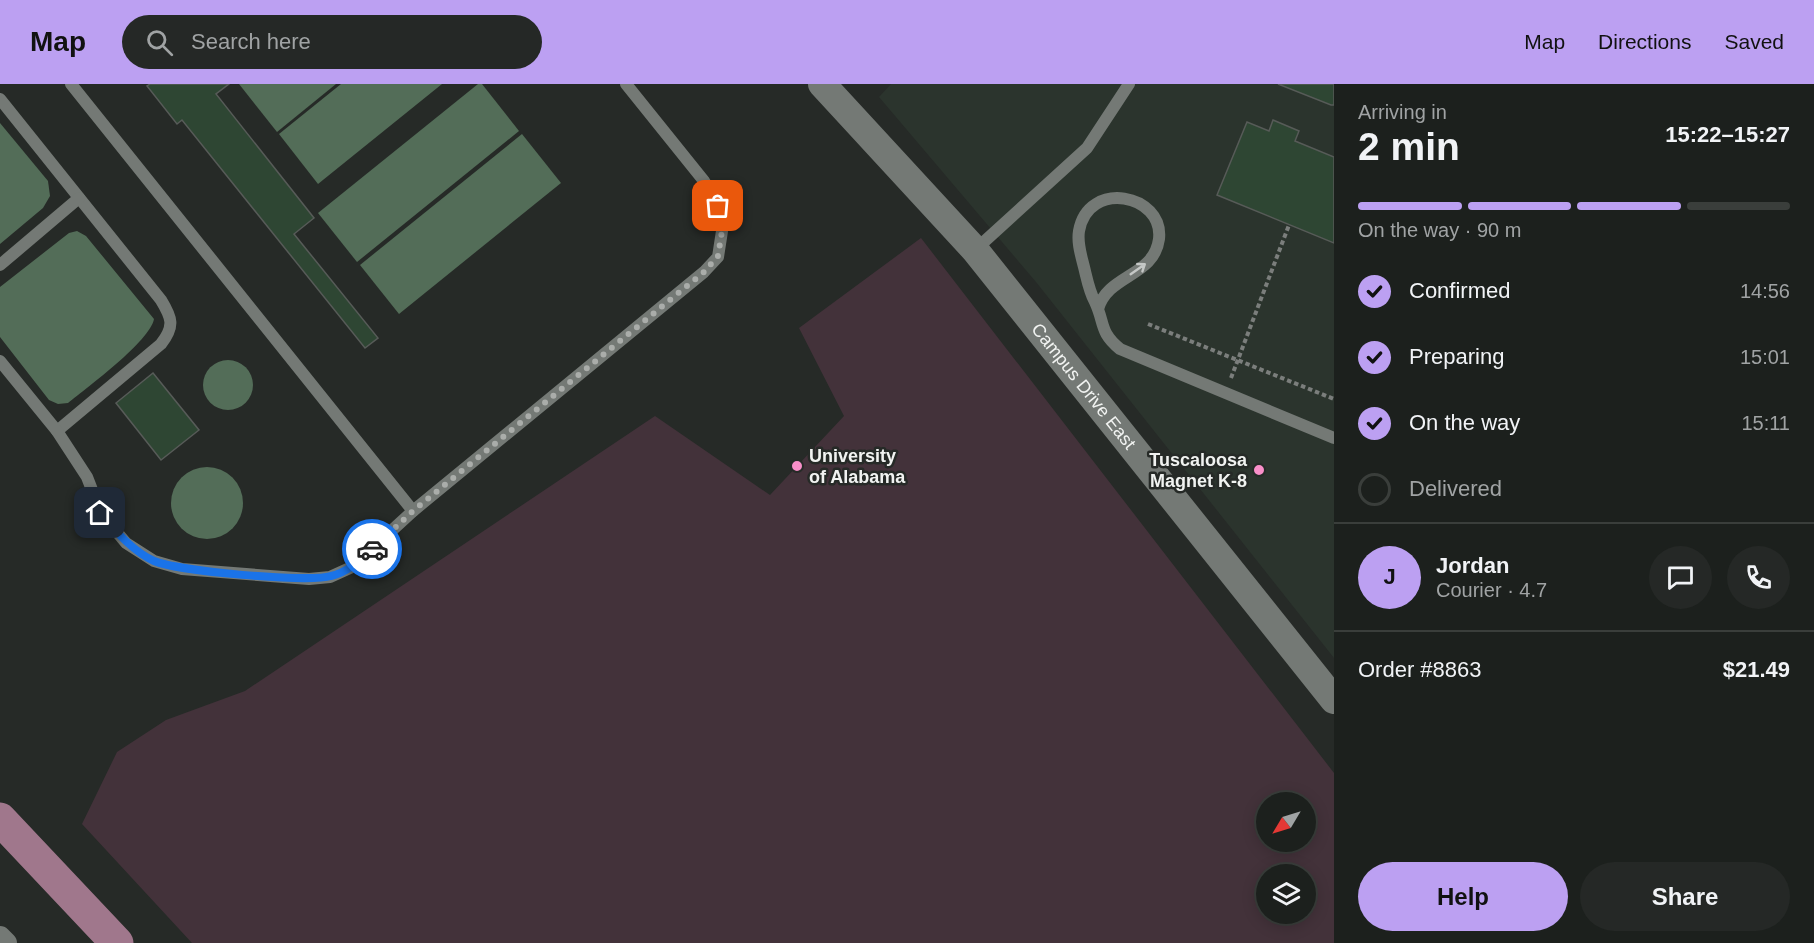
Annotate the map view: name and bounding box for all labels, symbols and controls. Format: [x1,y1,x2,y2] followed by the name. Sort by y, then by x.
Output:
[122,15,542,69] search box
[30,26,86,57] text: Map
[143,26,176,59] icon: search
[191,29,311,54] text: Search here
[1524,30,1565,53] text: Map
[1598,30,1691,53] text: Directions
[1724,30,1784,53] text: Saved
[1358,101,1447,123] text: Arriving in
[1665,122,1790,147] text: 15:22–15:27
[1358,125,1460,168] text: 2 min
[692,180,743,231] pin
[701,189,734,222] icon: bag
[1358,219,1521,241] text: On the way · 90 m
[1130,263,1146,275] one-way arrow
[1358,275,1391,308] icon: check
[1409,278,1510,303] text: Confirmed
[1740,280,1790,302] text: 14:56
[1027,319,1140,453] street label: Campus Drive East
[1358,341,1391,374] icon: check
[1409,344,1504,369] text: Preparing
[1740,346,1790,368] text: 15:01
[1358,407,1391,440] icon: check
[1409,410,1520,435] text: On the way
[1741,412,1790,434] text: 15:11
[809,446,906,487] place label: University of Alabama
[1149,450,1248,491] place label: Tuscaloosa Magnet K-8
[790,459,804,473] marker: University of Alabama
[1252,463,1266,477] marker: Tuscaloosa Magnet K-8
[1409,476,1502,501] text: Delivered
[74,487,125,538] pin
[83,496,116,529] icon: home
[342,519,402,579] courier
[356,533,389,566] icon: car
[1649,546,1712,609] button: chat
[1727,546,1790,609] button: phone
[1436,553,1509,578] text: Jordan
[1383,564,1396,589] text: J
[1436,579,1547,601] text: Courier · 4.7
[1358,657,1482,682] text: Order #8863
[1723,657,1790,682] text: $21.49
[1256,792,1316,852] north arrow
[1256,792,1316,924] map controls
[1358,862,1568,931] button: Help
[1580,862,1790,931] button: Share
[1256,864,1316,924] button: layers

